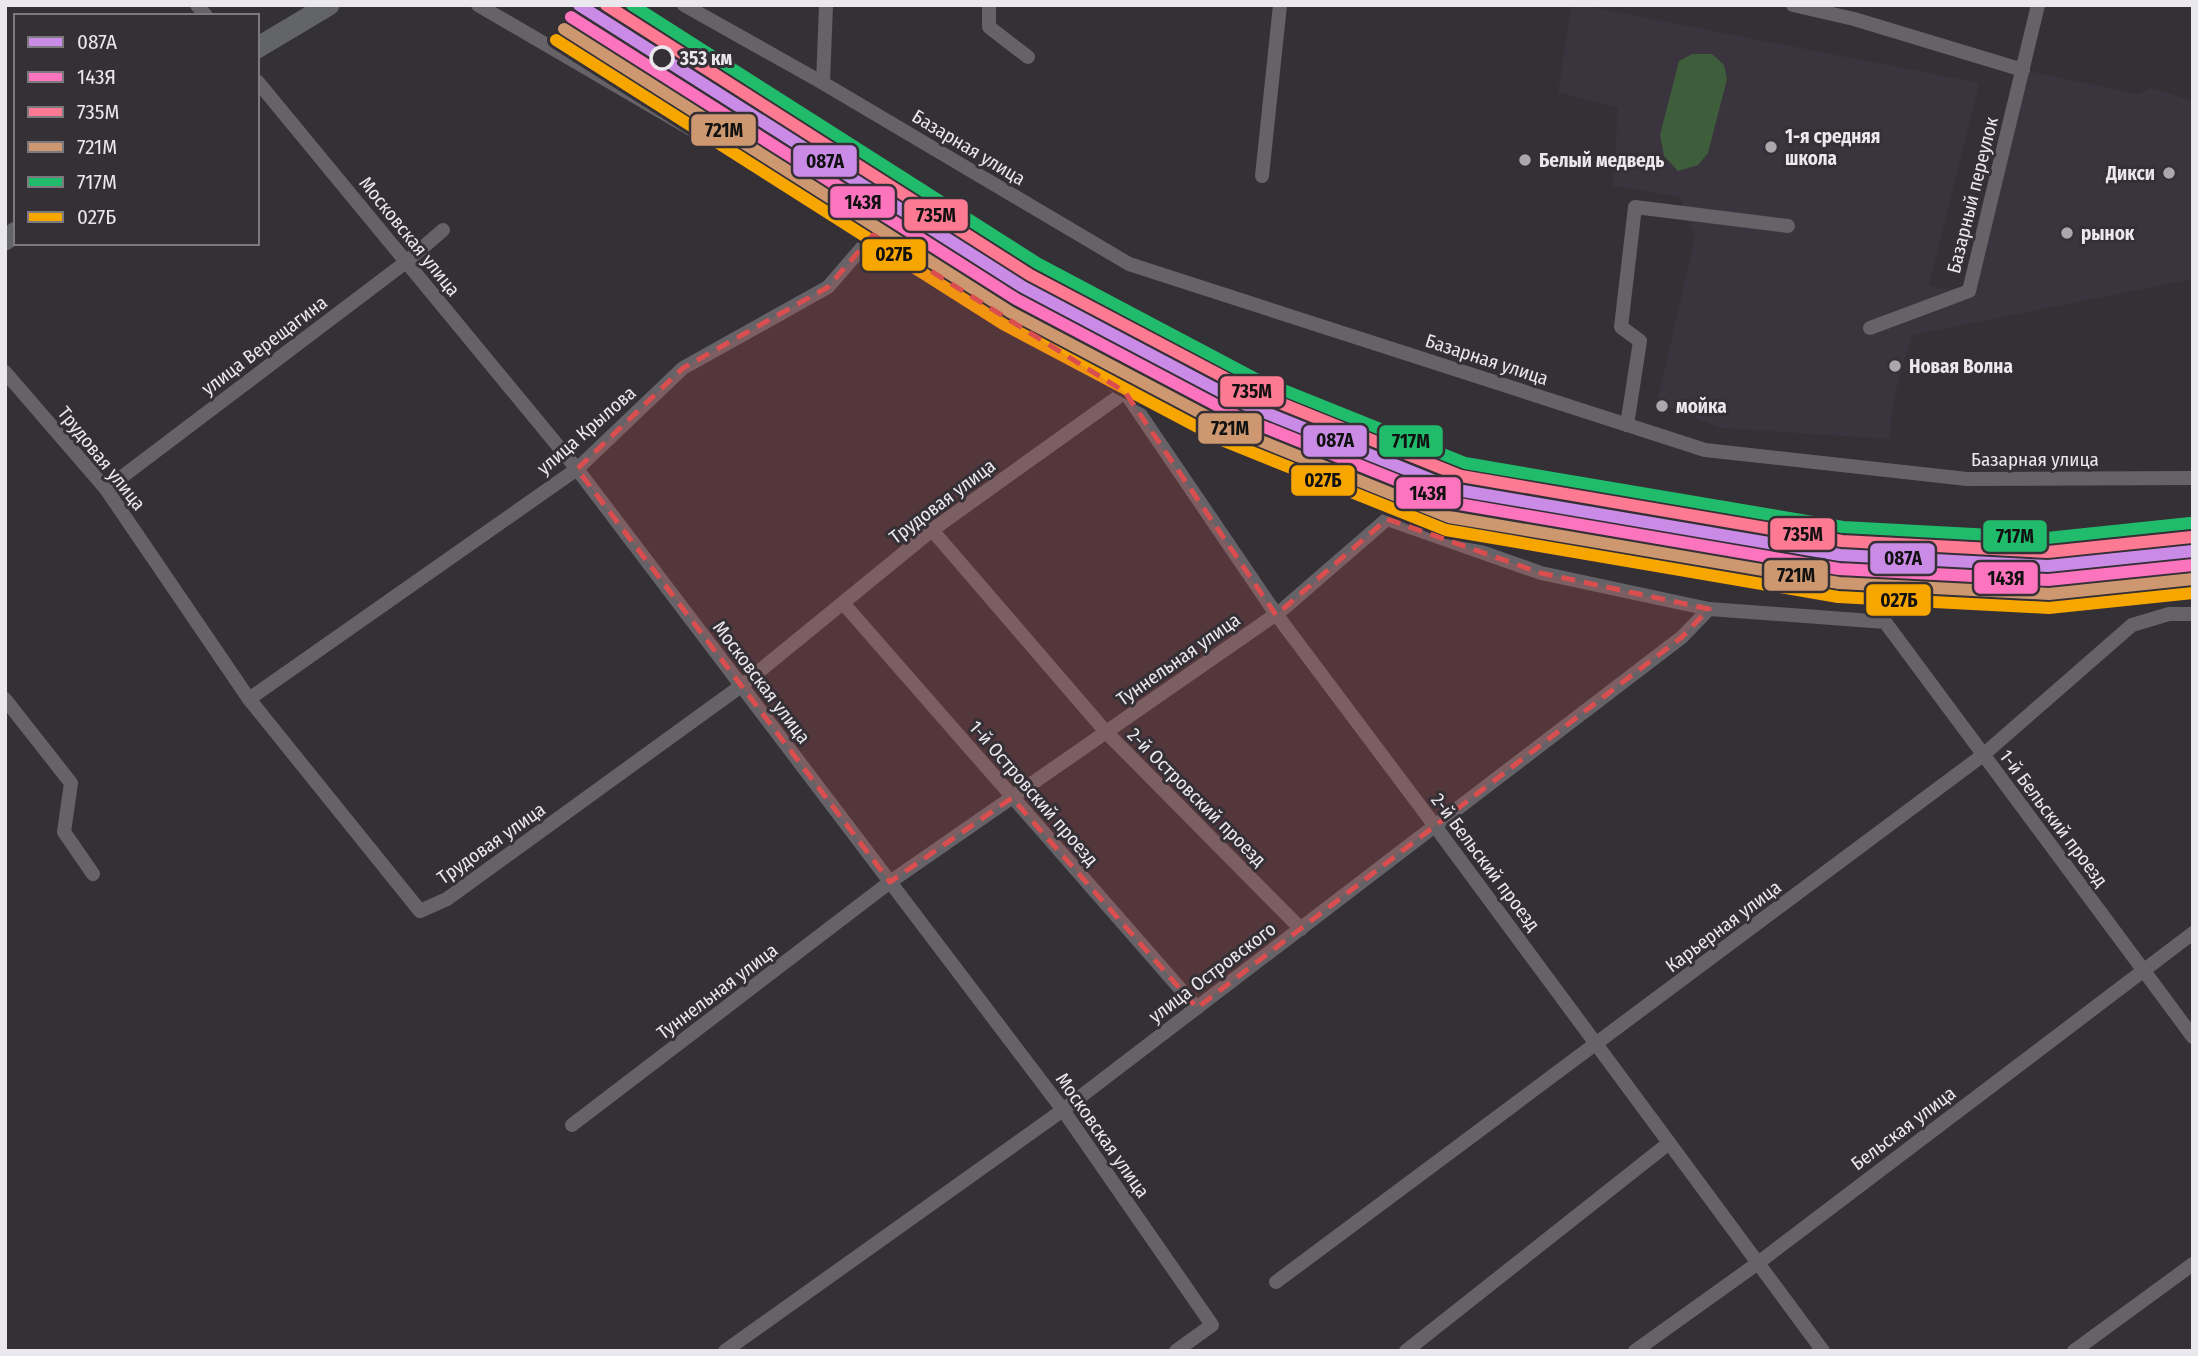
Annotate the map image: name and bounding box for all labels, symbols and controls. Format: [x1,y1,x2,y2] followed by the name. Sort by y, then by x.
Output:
[14,14,259,245] legend
[77,29,117,55] text: 087А
[650,46,674,70] marker: 353 км
[679,47,733,70] place label: 353 км
[77,64,116,90] text: 143Я
[77,99,119,125] text: 735М
[908,105,1029,190] street label: Базарная улица
[690,113,757,147] line badge: 721М
[1942,115,2003,276] street label: Базарный переулок
[705,119,743,142] text: 721М
[1785,125,1880,170] place label: 1-я средняя школа
[77,134,117,160] text: 721М
[1763,139,1779,155] marker: 1-я средняя школа
[792,144,858,178] line badge: 087А
[1539,149,1664,172] place label: Белый медведь
[806,150,845,173] text: 087А
[1517,152,1533,168] marker: Белый медведь
[2105,162,2155,185] place label: Дикси
[2161,165,2177,181] marker: Дикси
[77,169,117,195] text: 717М
[354,172,465,301] street label: Московская улица
[829,185,896,219] line badge: 143Я
[844,191,882,214] text: 143Я
[903,198,969,232] line badge: 735М
[77,204,116,230] text: 027Б
[916,204,956,227] text: 735М
[2081,222,2135,245] place label: рынок
[2059,225,2075,241] marker: рынок
[861,238,927,272] line badge: 027Б
[875,243,913,266] text: 027Б
[197,291,332,400] street label: улица Верещагина
[1422,329,1551,390] street label: Базарная улица
[1909,355,2013,378] place label: Новая Волна
[1887,358,1903,374] marker: Новая Волна
[1219,375,1285,408] line badge: 735М
[1232,380,1272,403] text: 735М
[532,381,640,480] street label: улица Крылова
[1676,395,1727,418] place label: мойка
[1654,398,1670,414] marker: мойка
[53,402,150,515] street label: Трудовая улица
[1197,412,1263,445] line badge: 721М
[1211,417,1249,440] text: 721М
[1302,424,1368,458] line badge: 087А
[1378,424,1444,458] line badge: 717М
[1316,429,1355,452] text: 087А
[1392,430,1430,453] text: 717М
[1971,448,2099,471] street label: Базарная улица
[885,454,1000,549] street label: Трудовая улица
[1290,464,1356,497] line badge: 027Б
[1304,469,1342,492] text: 027Б
[1395,476,1462,510] line badge: 143Я
[1409,482,1447,505] text: 143Я
[1769,517,1836,551] line badge: 735М
[1982,519,2048,553] line badge: 717М
[1783,523,1823,546] text: 735М
[1996,525,2034,548] text: 717М
[1869,542,1936,575] line badge: 087А
[1884,547,1923,570] text: 087А
[1763,559,1829,592] line badge: 721М
[1973,561,2039,595] line badge: 143Я
[1777,564,1815,587] text: 721М
[1987,567,2025,590] text: 143Я
[1865,583,1932,617] line badge: 027Б
[1880,589,1918,612] text: 027Б
[1112,608,1244,711] street label: Туннельная улица
[708,617,815,748] street label: Московская улица
[964,716,1103,871] street label: 1-й Островский проезд
[1123,723,1271,871] street label: 2-й Островский проезд
[1995,745,2113,891] street label: 1-й Бельский проезд
[1426,789,1545,936] street label: 2-й Бельский проезд
[433,798,550,889] street label: Трудовая улица
[1661,875,1786,977] street label: Карьерная улица
[1144,917,1280,1028] street label: улица Островского
[652,938,782,1044] street label: Туннельная улица
[1051,1068,1154,1202] street label: Московская улица
[1846,1082,1960,1175] street label: Бельская улица

